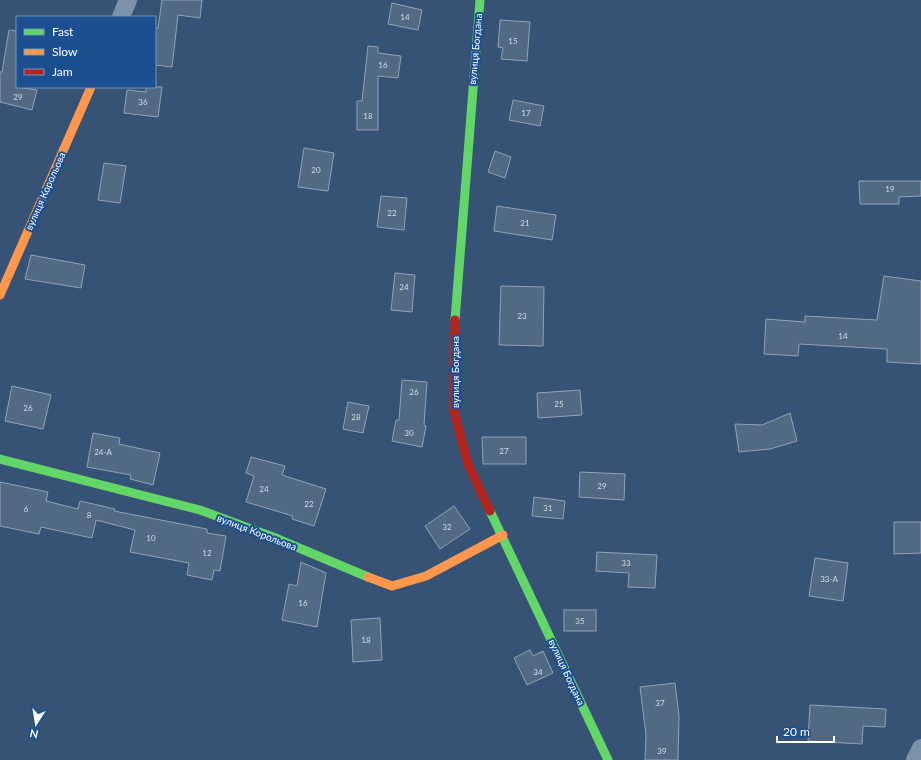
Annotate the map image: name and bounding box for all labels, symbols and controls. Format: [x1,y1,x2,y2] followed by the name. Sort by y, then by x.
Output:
[400,12,410,22] house number: 14
[466,13,484,85] street label: вулиця Богдана
[16,16,156,88] legend
[52,24,74,39] text: Fast
[508,36,518,46] house number: 15
[52,44,78,59] text: Slow
[378,60,388,70] house number: 16
[52,64,73,79] text: Jam
[13,92,23,102] house number: 29
[138,97,148,107] house number: 36
[521,108,531,118] house number: 17
[363,111,373,121] house number: 18
[22,150,68,232] street label: вулиця Корольова
[311,165,321,175] house number: 20
[885,184,895,194] house number: 19
[387,208,397,218] house number: 22
[520,218,530,228] house number: 21
[399,282,409,292] house number: 24
[517,311,527,321] house number: 23
[838,331,848,341] house number: 14
[449,336,461,408] street label: вулиця Богдана
[409,387,419,397] house number: 26
[554,399,564,409] house number: 25
[23,403,33,413] house number: 26
[351,412,361,422] house number: 28
[404,428,414,438] house number: 30
[499,446,509,456] house number: 27
[94,447,112,457] house number: 24-А
[597,481,607,491] house number: 29
[259,484,269,494] house number: 24
[304,499,314,509] house number: 22
[543,503,553,513] house number: 31
[24,504,29,514] house number: 6
[87,510,92,520] house number: 8
[216,511,298,553] street label: вулиця Корольова
[442,522,452,532] house number: 32
[146,533,156,543] house number: 10
[202,548,212,558] house number: 12
[621,558,631,568] house number: 33
[820,574,838,584] house number: 33-А
[298,598,308,608] house number: 16
[575,616,585,626] house number: 35
[361,635,371,645] house number: 18
[546,637,588,707] street label: вулиця Богдана
[533,667,543,677] house number: 34
[655,698,665,708] house number: 37
[16,704,56,744] north arrow
[777,718,834,744] scale bar
[783,724,810,739] text: 20 m
[28,727,39,742] text: N
[657,746,667,756] house number: 39

